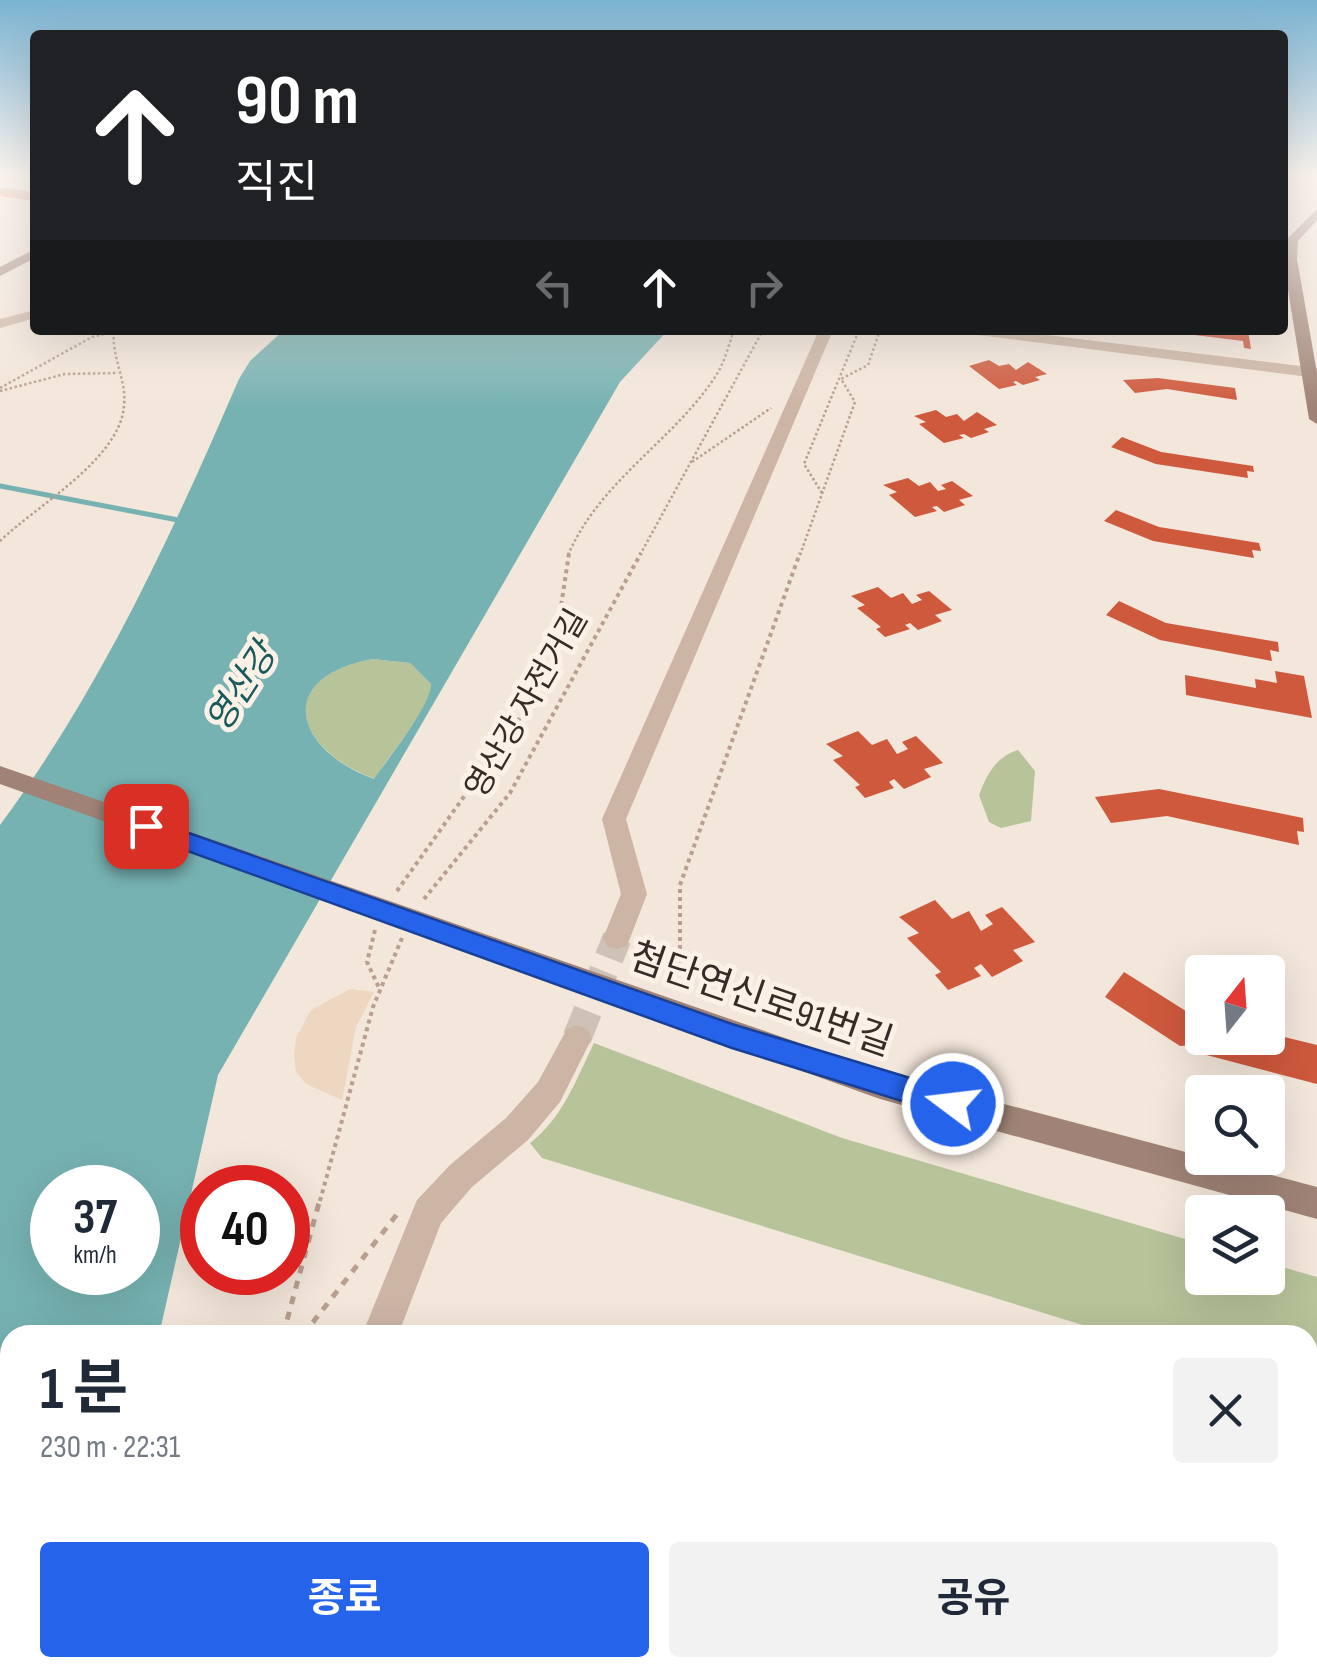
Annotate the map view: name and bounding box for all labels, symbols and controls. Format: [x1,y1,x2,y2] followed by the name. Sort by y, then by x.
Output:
[235,60,359,144] text: 90 m
[70,70,200,200] icon: ahead
[235,156,318,211] text: 직진
[527,260,582,315] icon: left
[632,260,687,315] icon: ahead
[737,260,792,315] icon: right
[457,603,597,805] street label: 영산강 자전거길
[198,632,289,740] water label: 영산강
[104,784,189,869] pin
[119,799,174,854] icon: arrive
[624,934,898,1066] street label: 첨단연신로91번길
[1185,955,1285,1055] north arrow
[1185,955,1285,1295] map controls
[901,1052,1005,1156] position arrow
[1185,1075,1285,1175] button: search
[180,1165,310,1295] speed limit sign: 40
[73,1188,117,1248] text: 37
[1185,1195,1285,1295] button: layers
[73,1240,117,1271] text: km/h
[40,1354,128,1426] text: 1 분
[1173,1358,1278,1463] button: close
[40,1428,180,1467] text: 230 m · 22:31
[40,1542,649,1657] button: 종료
[669,1542,1278,1657] button: 공유

